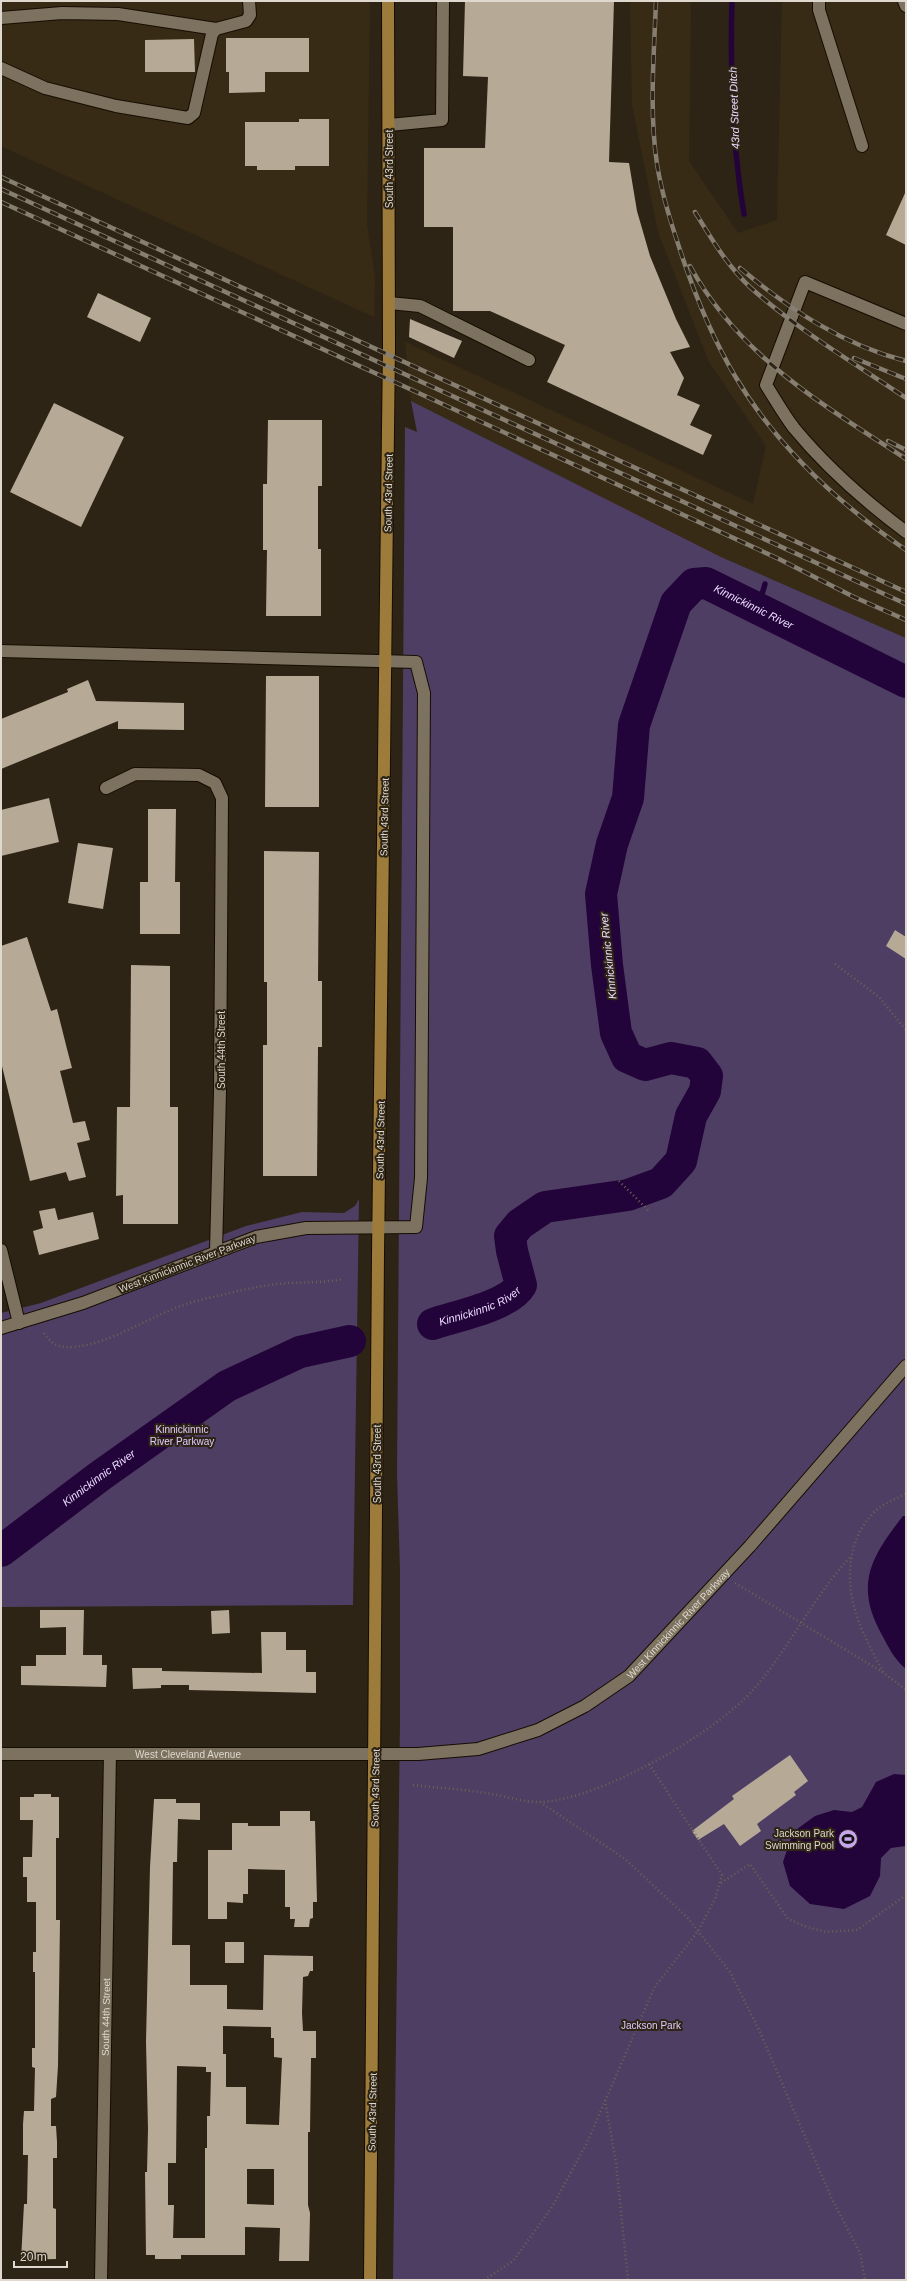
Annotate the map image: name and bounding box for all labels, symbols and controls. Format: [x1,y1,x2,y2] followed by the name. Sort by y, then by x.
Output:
[727,67,741,149] water label: 43rd Street Ditch
[384,130,395,208] street label: South 43rd Street
[382,454,395,532] street label: South 43rd Street
[712,582,797,632] water label: Kinnickinnic River
[378,778,391,856] street label: South 43rd Street
[597,911,619,1000] water label: Kinnickinnic River
[216,1011,227,1089] street label: South 44th Street
[374,1101,387,1179] street label: South 43rd Street
[117,1232,257,1295] street label: West Kinnickinnic River Parkway
[438,1284,524,1328] water label: Kinnickinnic River
[150,1424,214,1447] park label: Kinnickinnic River Parkway
[372,1425,383,1503] street label: South 43rd Street
[60,1446,138,1508] water label: Kinnickinnic River
[625,1567,732,1681] street label: West Kinnickinnic River Parkway
[135,1749,241,1760] street label: West Cleveland Avenue
[369,1749,382,1827] street label: South 43rd Street
[765,1828,835,1851] place label: Jackson Park Swimming Pool
[837,1828,859,1850] sports icon: Jackson Park Swimming Pool
[100,1978,112,2056] street label: South 44th Street
[621,2020,682,2031] park label: Jackson Park
[366,2073,379,2151] street label: South 43rd Street
[14,2243,67,2269] scale bar
[20,2250,47,2264] text: 20 m

